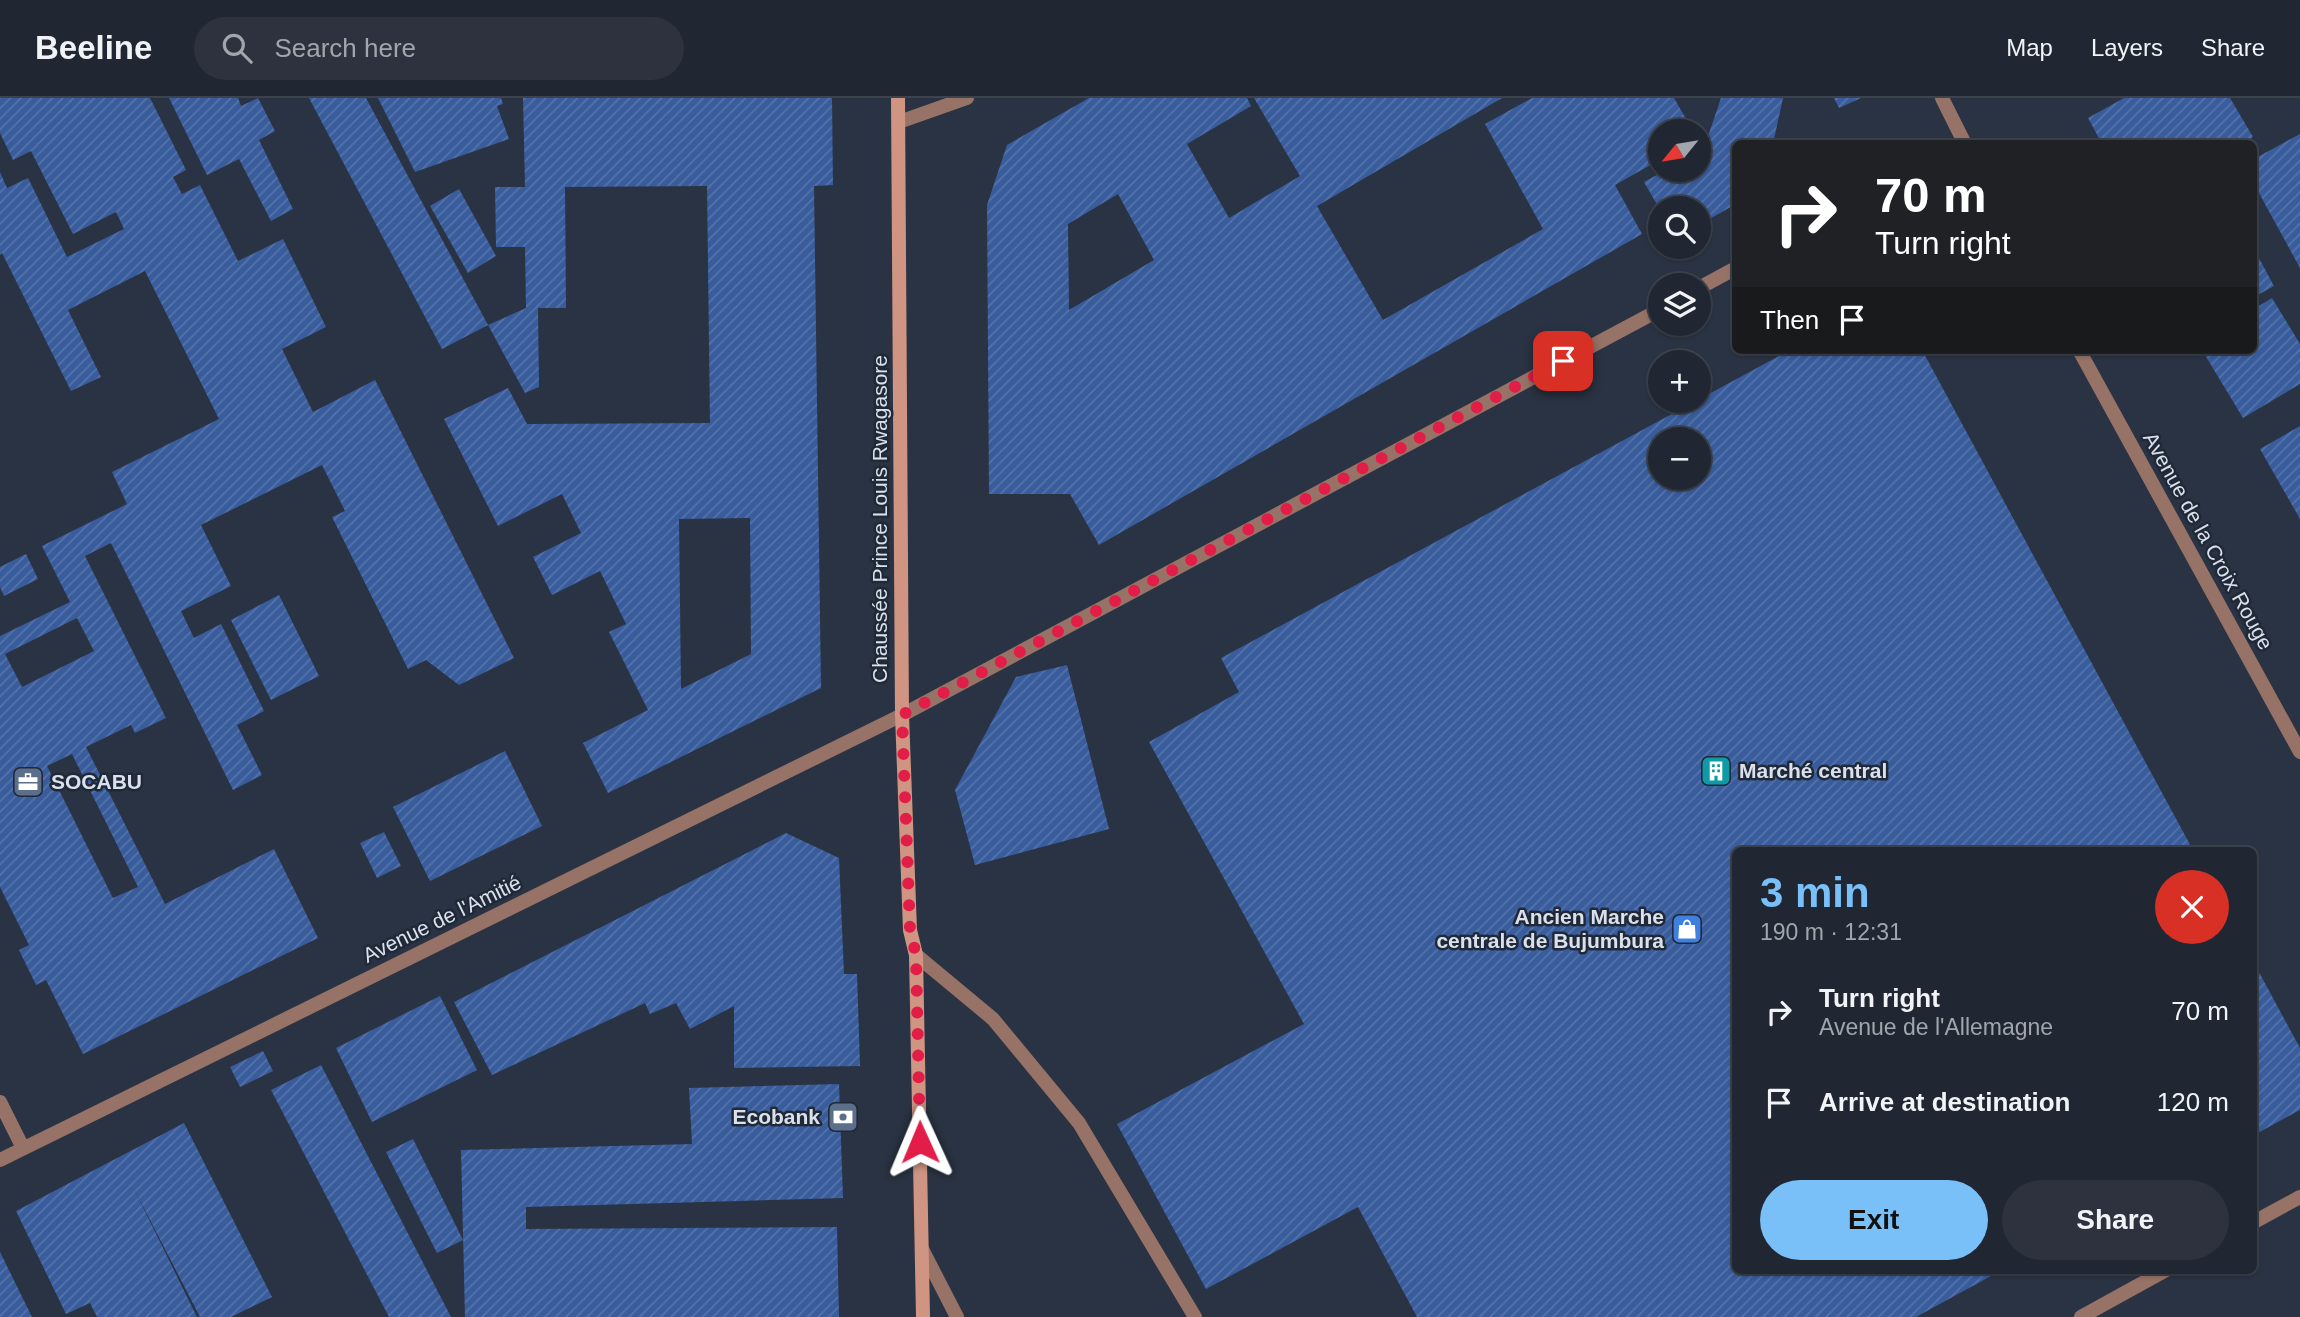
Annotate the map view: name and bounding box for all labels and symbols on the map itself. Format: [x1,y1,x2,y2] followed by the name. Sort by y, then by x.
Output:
[1648,119,1712,182] north arrow
[1533,331,1593,391] pin
[868,355,891,683] street label: Chaussée Prince Louis Rwagasore
[2139,428,2278,653] street label: Avenue de la Croix Rouge
[1699,754,1733,788] building icon: Marché central
[1739,759,1887,782] place label: Marché central
[11,765,45,799] office icon: SOCABU
[51,770,142,793] place label: SOCABU
[359,870,525,967] street label: Avenue de l'Amitié
[1436,905,1664,952] place label: Ancien Marche centrale de Bujumbura
[1670,912,1704,946] shop icon: Ancien Marche centrale de Bujumbura
[826,1100,860,1134] bank icon: Ecobank
[732,1105,820,1128] place label: Ecobank
[883,1105,957,1179] position arrow

